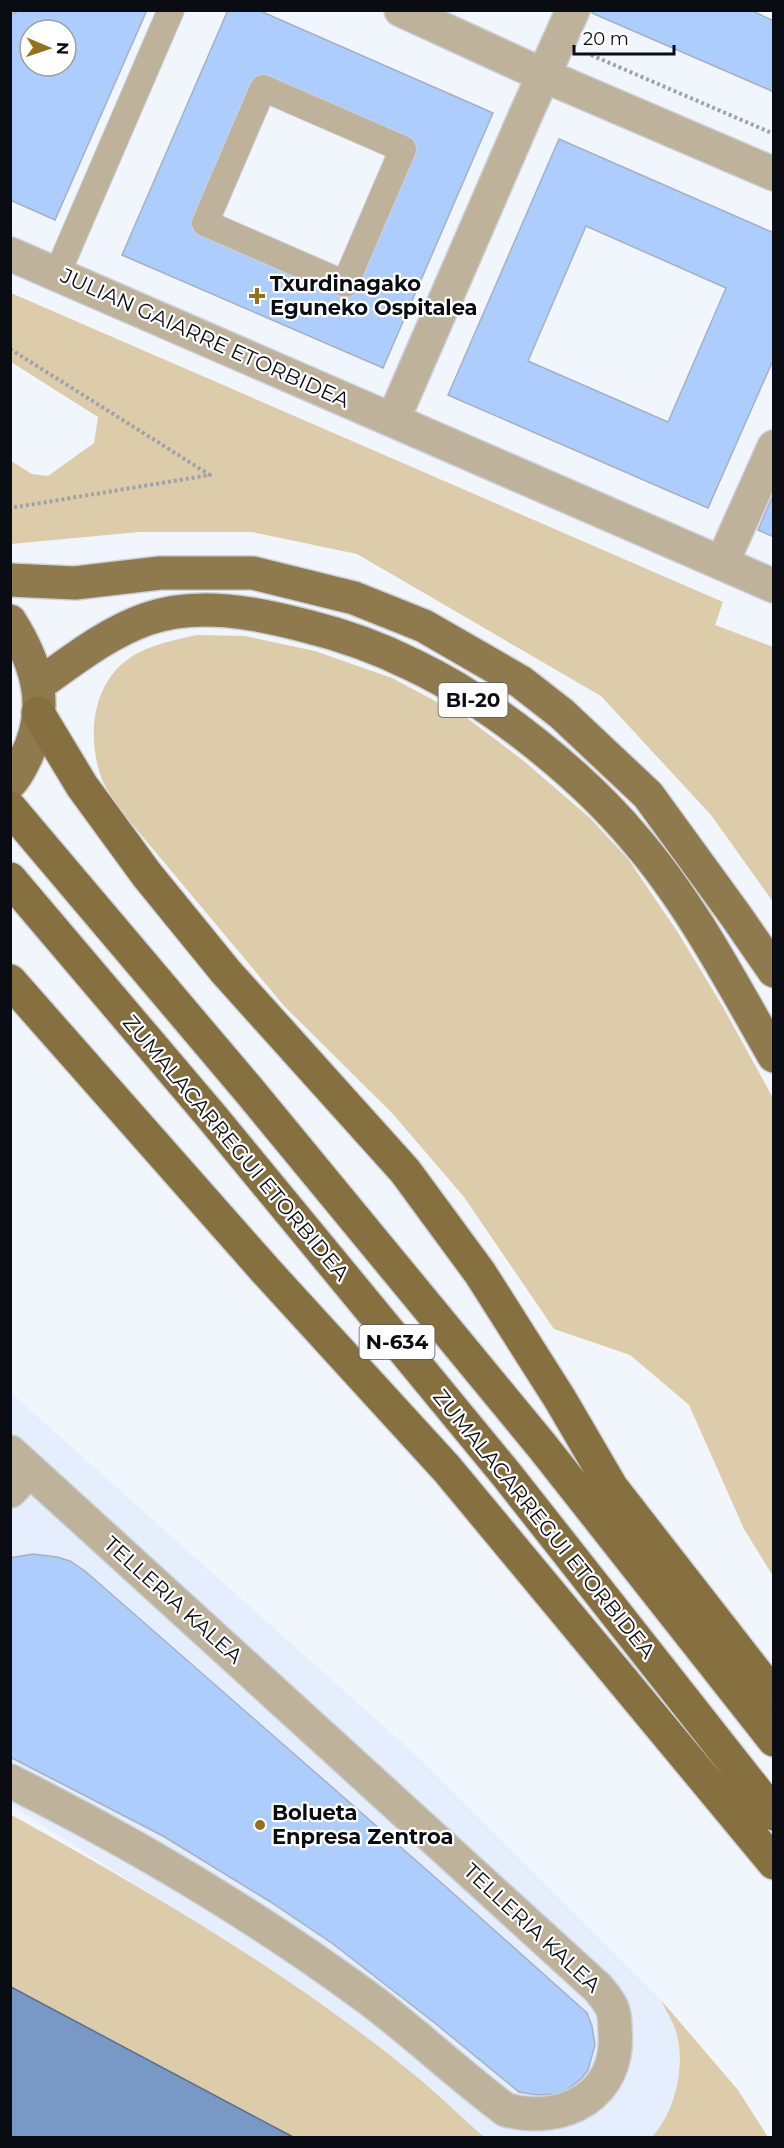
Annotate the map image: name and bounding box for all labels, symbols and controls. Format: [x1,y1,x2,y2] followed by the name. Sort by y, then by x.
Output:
[18,18,78,78] north arrow
[574,18,674,56] scale bar
[583,28,629,50] text: 20 m
[53,42,72,55] text: N
[56,262,354,413] street label: JULIAN GAIARRE ETORBIDEA
[270,271,478,320] place label: Txurdinagako Eguneko Ospitalea
[248,287,266,305] marker: Txurdinagako Eguneko Ospitalea
[438,683,508,717] road number: BI-20
[118,1010,355,1286] street label: ZUMALACARREGUI ETORBIDEA
[360,1325,434,1359] road number: N-634
[428,1384,661,1664] street label: ZUMALACARREGUI ETORBIDEA
[99,1531,248,1669] street label: TELLERIA KALEA
[272,1800,454,1849] place label: Bolueta Enpresa Zentroa
[253,1818,267,1832] marker: Bolueta Enpresa Zentroa
[459,1858,607,1998] street label: TELLERIA KALEA

